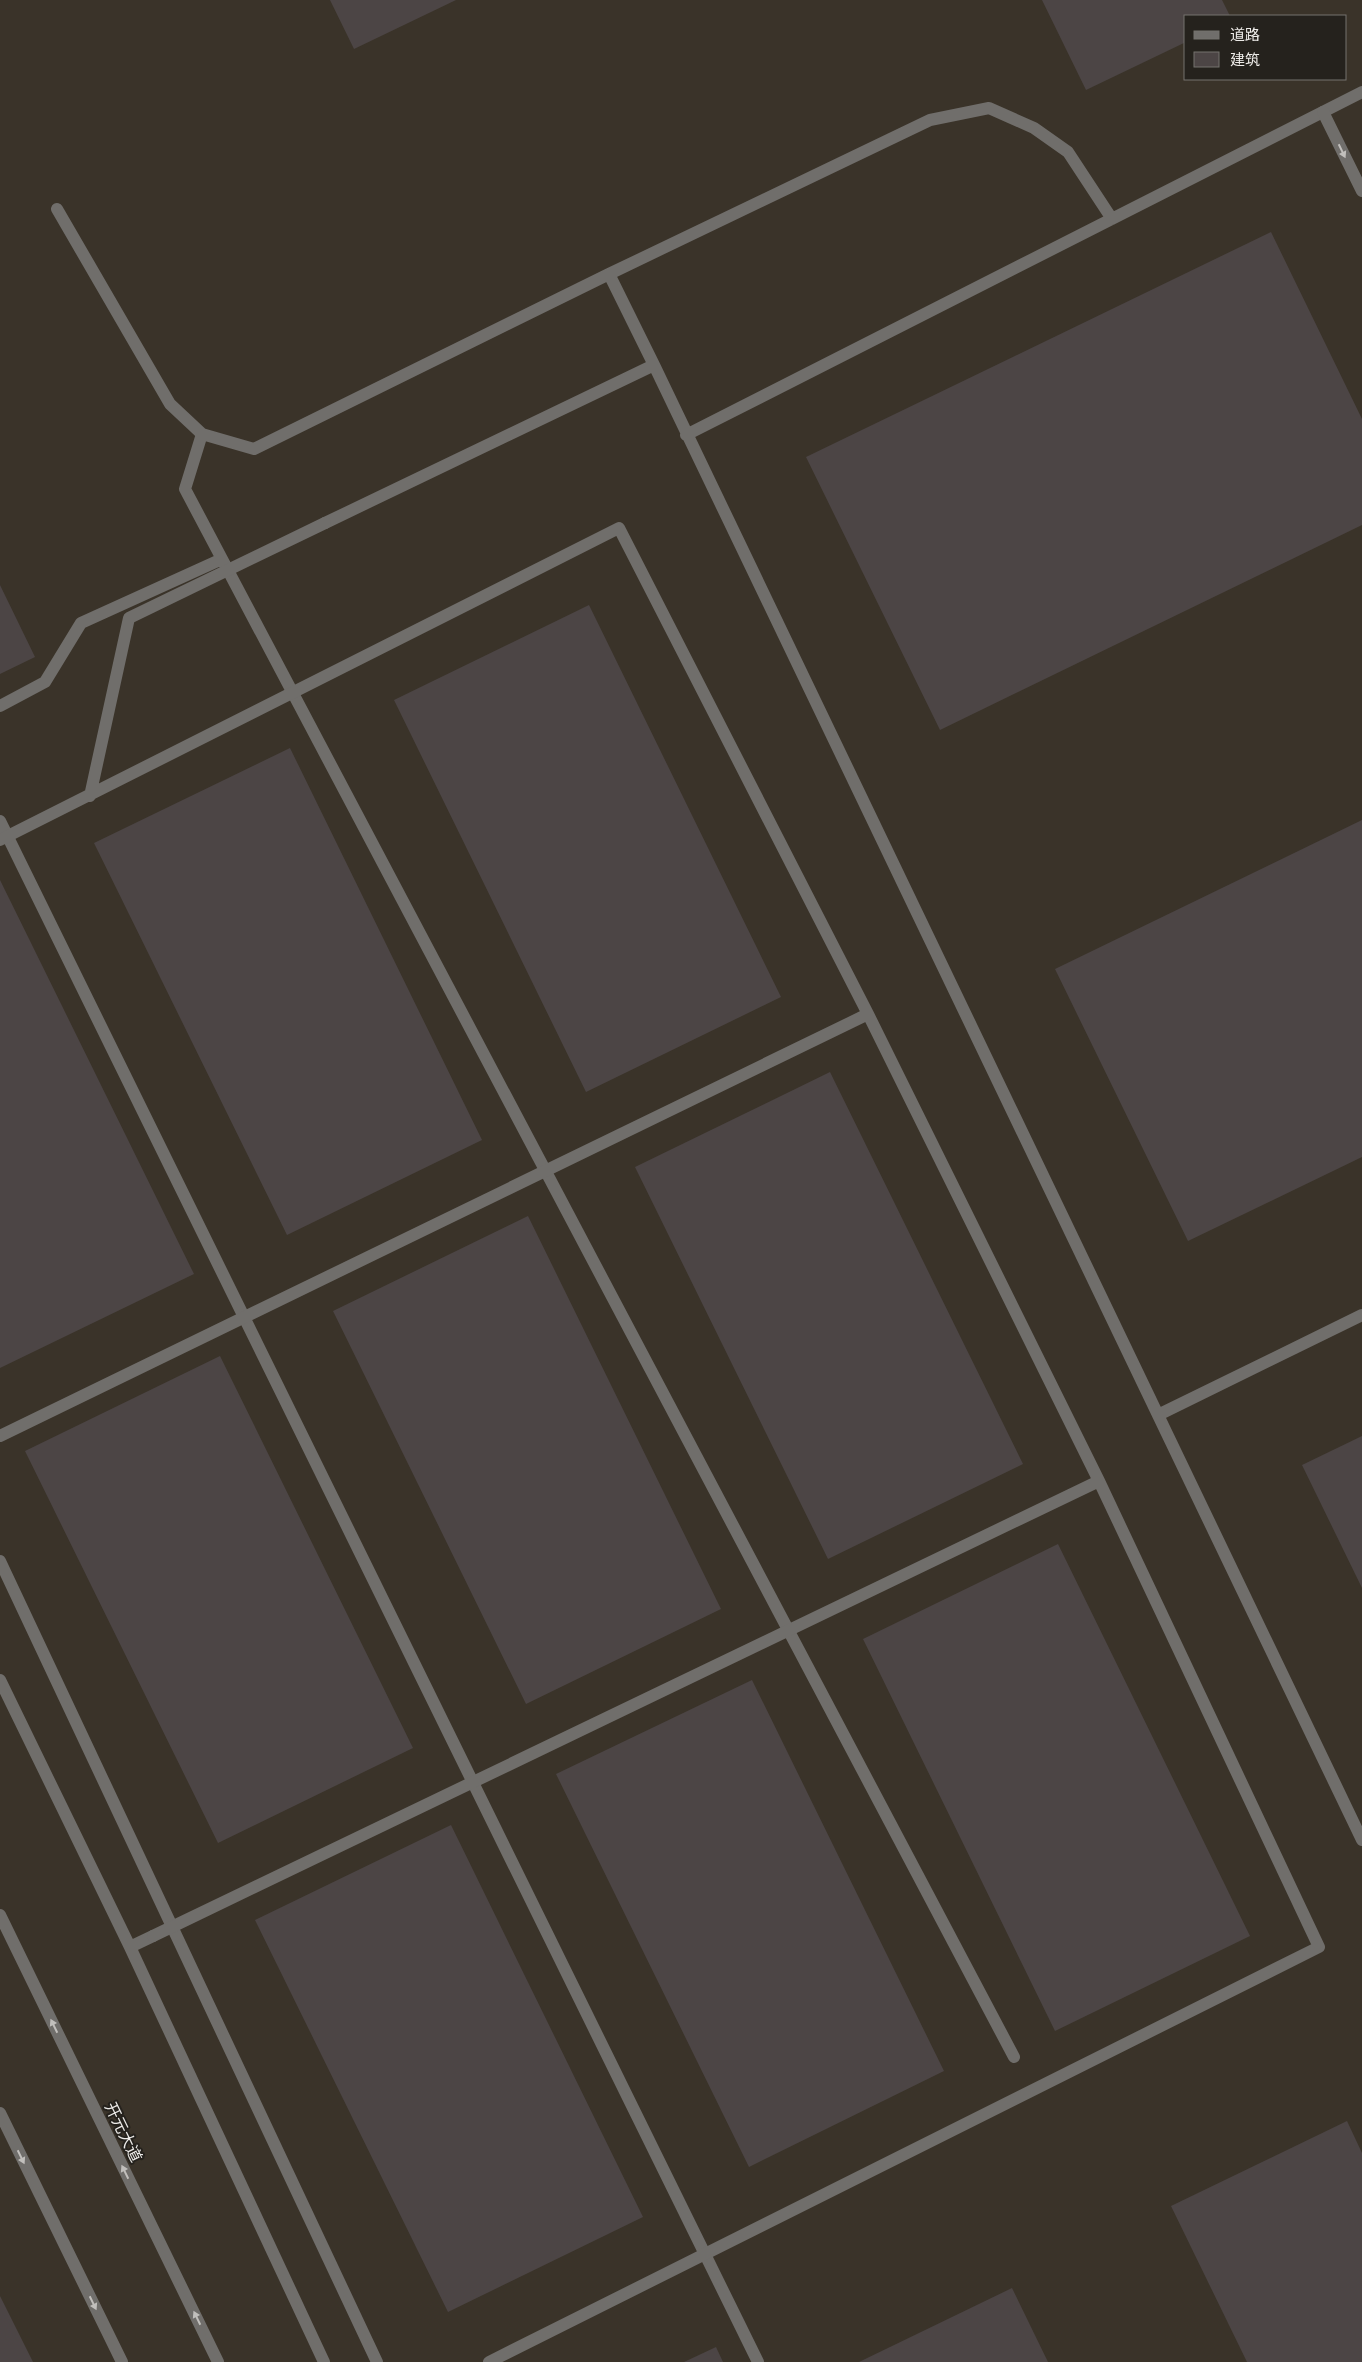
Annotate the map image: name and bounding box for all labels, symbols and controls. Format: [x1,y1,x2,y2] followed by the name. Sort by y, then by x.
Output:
[1184,15,1347,80] legend
[1230,24,1260,45] text: 道路
[1230,49,1260,70] text: 建筑
[1339,144,1347,158] one-way arrow
[50,2019,58,2033] one-way arrow
[99,2098,148,2166] street label: 开元大道
[18,2150,26,2164] one-way arrow
[121,2165,129,2179] one-way arrow
[89,2296,97,2310] one-way arrow
[192,2311,200,2325] one-way arrow

